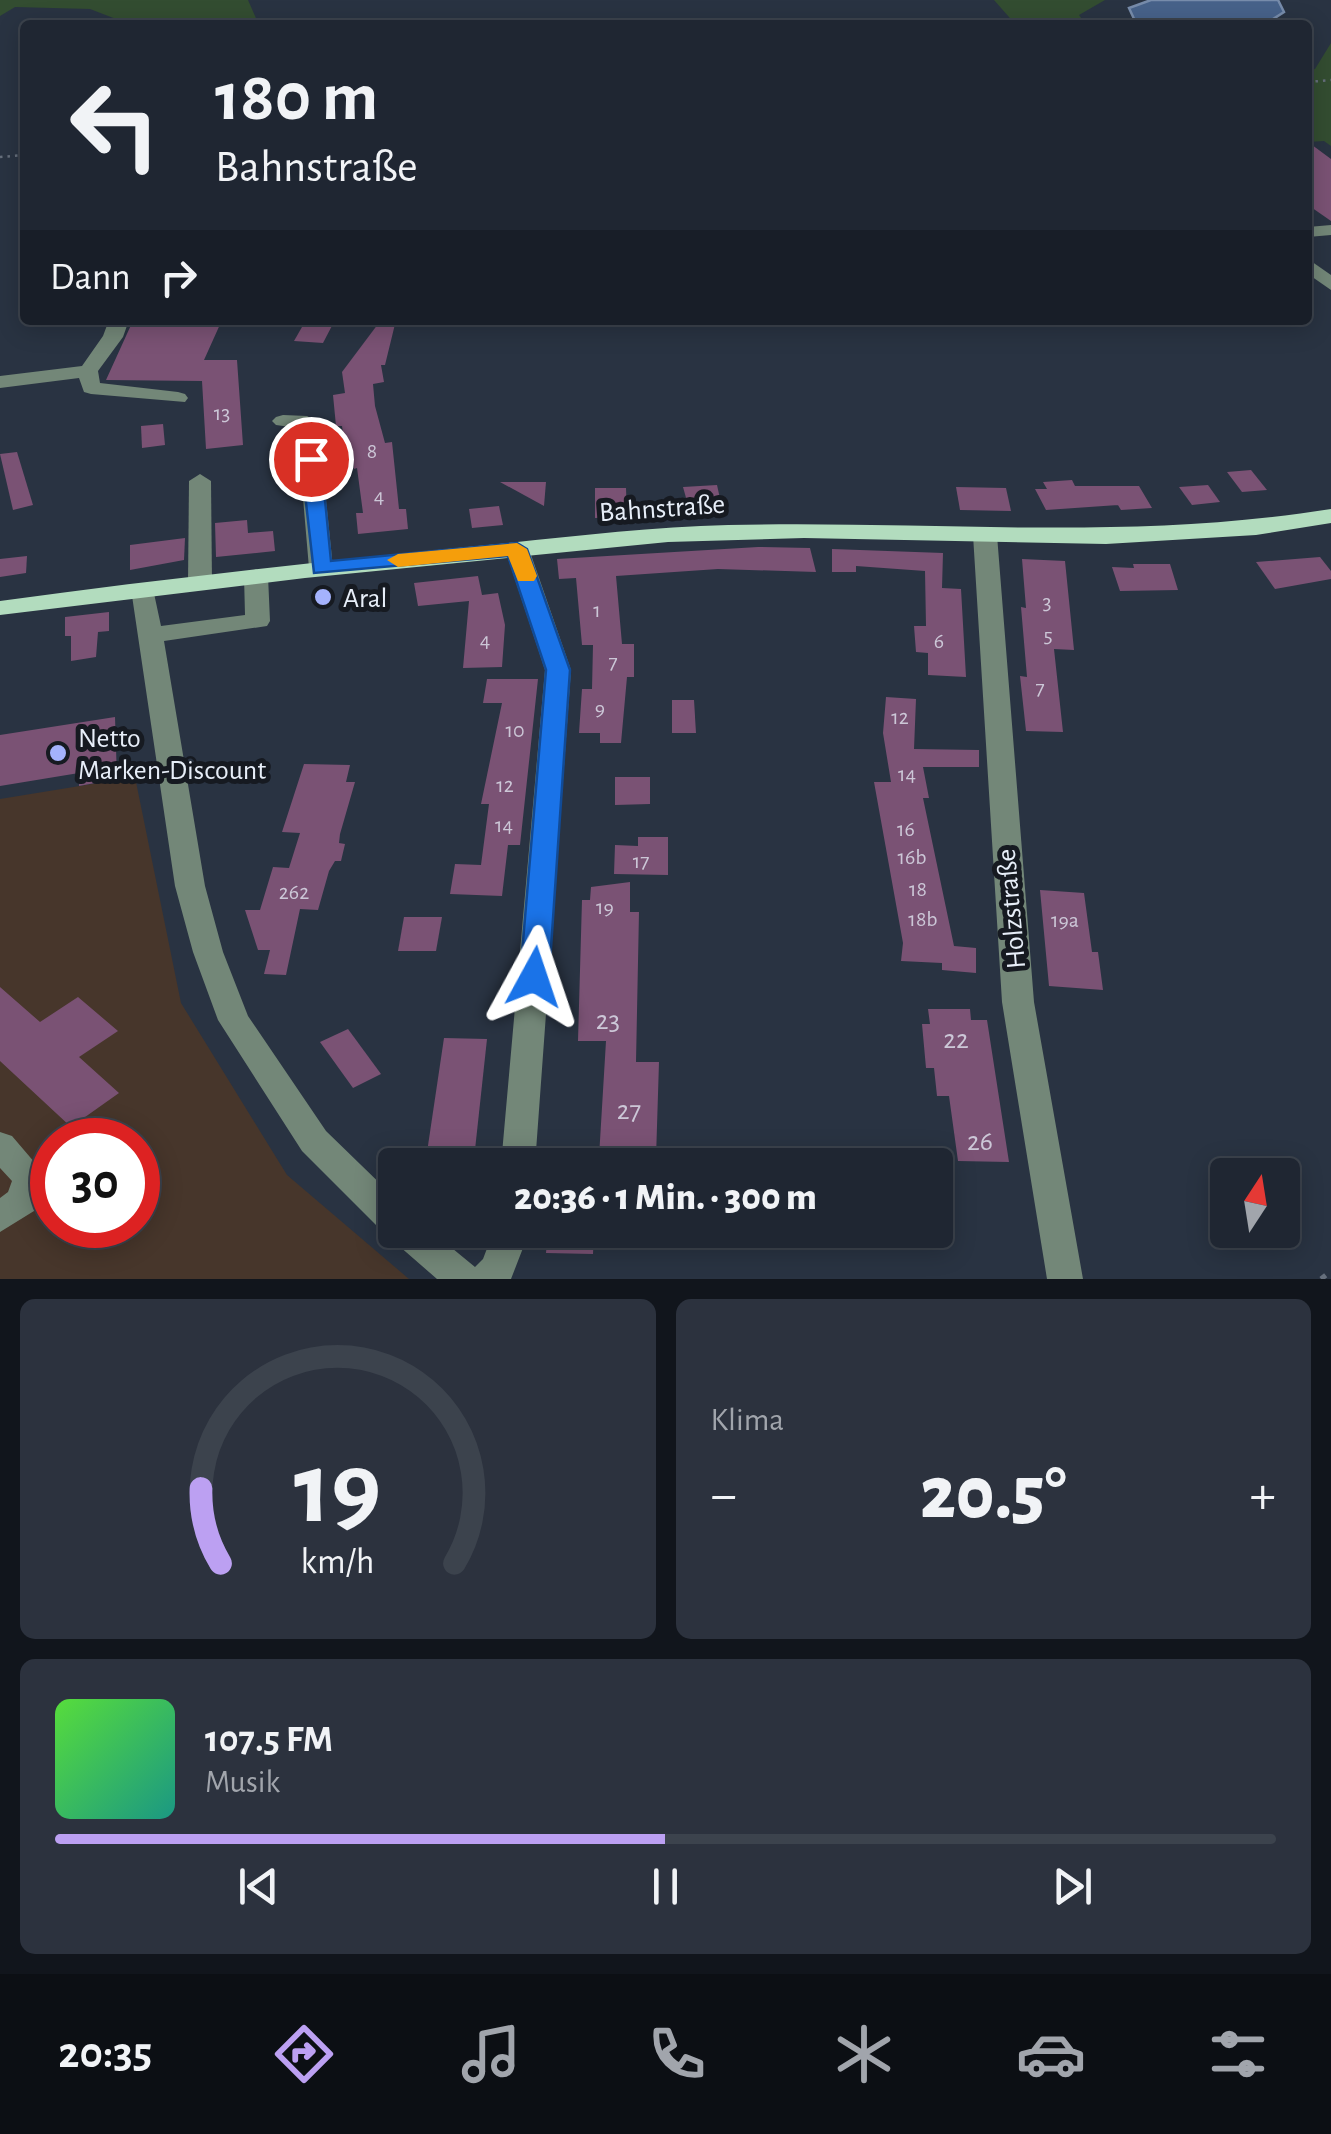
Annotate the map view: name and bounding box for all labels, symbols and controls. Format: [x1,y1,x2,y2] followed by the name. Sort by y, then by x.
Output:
[50,60,180,190] icon: left
[215,63,378,133] text: 180 m
[215,145,418,190] text: Bahnstraße
[151,250,206,305] icon: right
[50,259,131,297] text: Dann
[214,402,230,424] house number: 13
[269,417,354,502] pin
[284,432,339,487] icon: arrive
[367,440,377,462] house number: 8
[374,485,384,507] house number: 4
[598,491,726,527] street label: Bahnstraße
[343,585,388,613] place label: Aral
[312,586,334,608] marker: Aral
[1042,591,1052,613] house number: 3
[593,599,601,621] house number: 1
[1043,624,1053,646] house number: 5
[480,629,490,651] house number: 4
[934,630,944,652] house number: 6
[608,651,618,673] house number: 7
[1035,677,1045,699] house number: 7
[595,697,605,719] house number: 9
[891,706,909,728] house number: 12
[505,719,525,741] house number: 10
[78,725,266,785] place label: Netto Marken-Discount
[47,742,69,764] marker: Netto Marken-Discount
[898,763,916,785] house number: 14
[496,774,514,796] house number: 12
[495,814,513,836] house number: 14
[897,818,915,840] house number: 16
[897,846,927,868] house number: 16b
[993,848,1031,970] street label: Holzstraße
[633,850,649,872] house number: 17
[909,878,927,900] house number: 18
[279,881,309,903] house number: 262
[596,896,614,918] house number: 19
[908,908,938,930] house number: 18b
[1051,909,1079,931] house number: 19a
[482,925,586,1029] position arrow
[596,1007,620,1035] house number: 23
[943,1026,969,1054] house number: 22
[617,1097,641,1125] house number: 27
[30,1118,160,1248] speed limit sign: 30
[967,1128,993,1156] house number: 26
[1210,1158,1300,1248] north arrow
[1210,1158,1300,1248] map controls
[514,1179,817,1217] text: 20:36 · 1 Min. · 300 m
[711,1404,784,1436] text: Klima
[294,1438,382,1542] text: 19
[920,1457,1067,1532] text: 20.5°
[711,1468,737,1523] text: −
[1250,1468,1276,1523] text: +
[301,1544,375,1580] text: km/h
[205,1721,333,1759] text: 107.5 FM
[205,1766,280,1798] text: Musik
[231,1859,286,1914] icon: previous
[638,1859,693,1914] icon: pause
[1045,1859,1100,1914] icon: next
[269,2019,339,2089] icon: directions
[456,2019,526,2089] icon: music
[642,2019,712,2089] icon: phone
[829,2019,899,2089] icon: climate
[1016,2019,1086,2089] icon: car
[1203,2019,1273,2089] icon: filters
[58,2031,152,2076] text: 20:35

